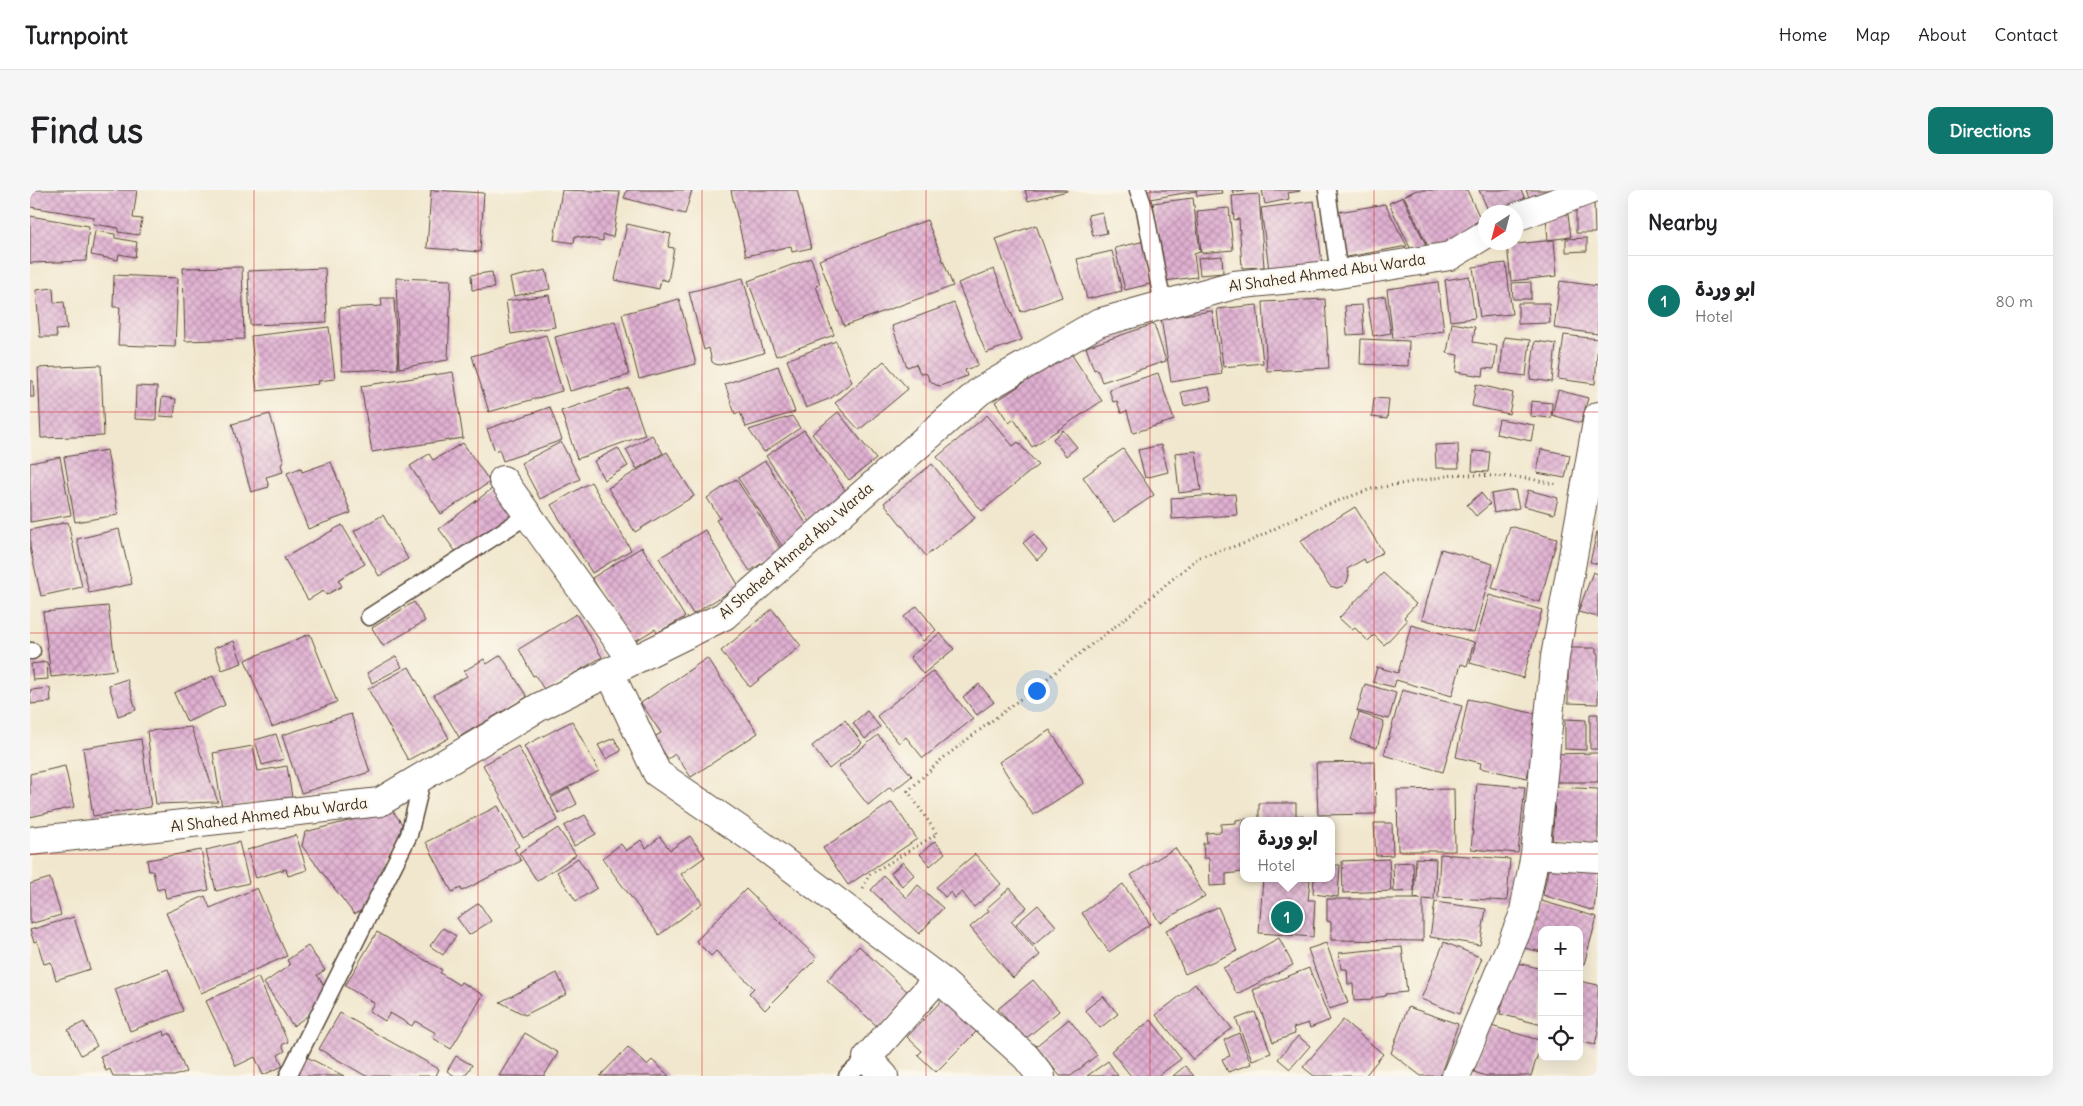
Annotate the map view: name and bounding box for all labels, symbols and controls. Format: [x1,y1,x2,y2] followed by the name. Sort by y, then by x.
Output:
[25,20,128,50] text: Turnpoint
[1779,23,1827,46] text: Home
[1855,23,1890,46] text: Map
[1918,23,1966,46] text: About
[1994,23,2058,46] text: Contact
[1928,107,2053,154] button: Directions
[30,108,143,152] text: Find us
[1478,205,1523,250] north arrow
[1648,209,1718,236] text: Nearby
[1227,249,1427,296] street label: Al Shahed Ahmed Abu Warda
[1695,277,1755,301] text: ابو وردة
[1661,291,1667,311] text: 1
[1995,291,2033,311] text: 80 m
[1695,306,1733,326] text: Hotel
[715,478,877,623] street label: Al Shahed Ahmed Abu Warda
[1024,678,1050,704] your location
[169,793,369,836] street label: Al Shahed Ahmed Abu Warda
[1240,817,1335,882] popup
[1257,826,1318,850] text: ابو وردة
[1257,855,1295,875] text: Hotel
[1271,898,1303,936] pin: 1
[1538,926,1583,1061] map controls
[1538,926,1583,971] button: +
[1538,971,1583,1016] button: −
[1538,1016,1583,1061] button: locate

